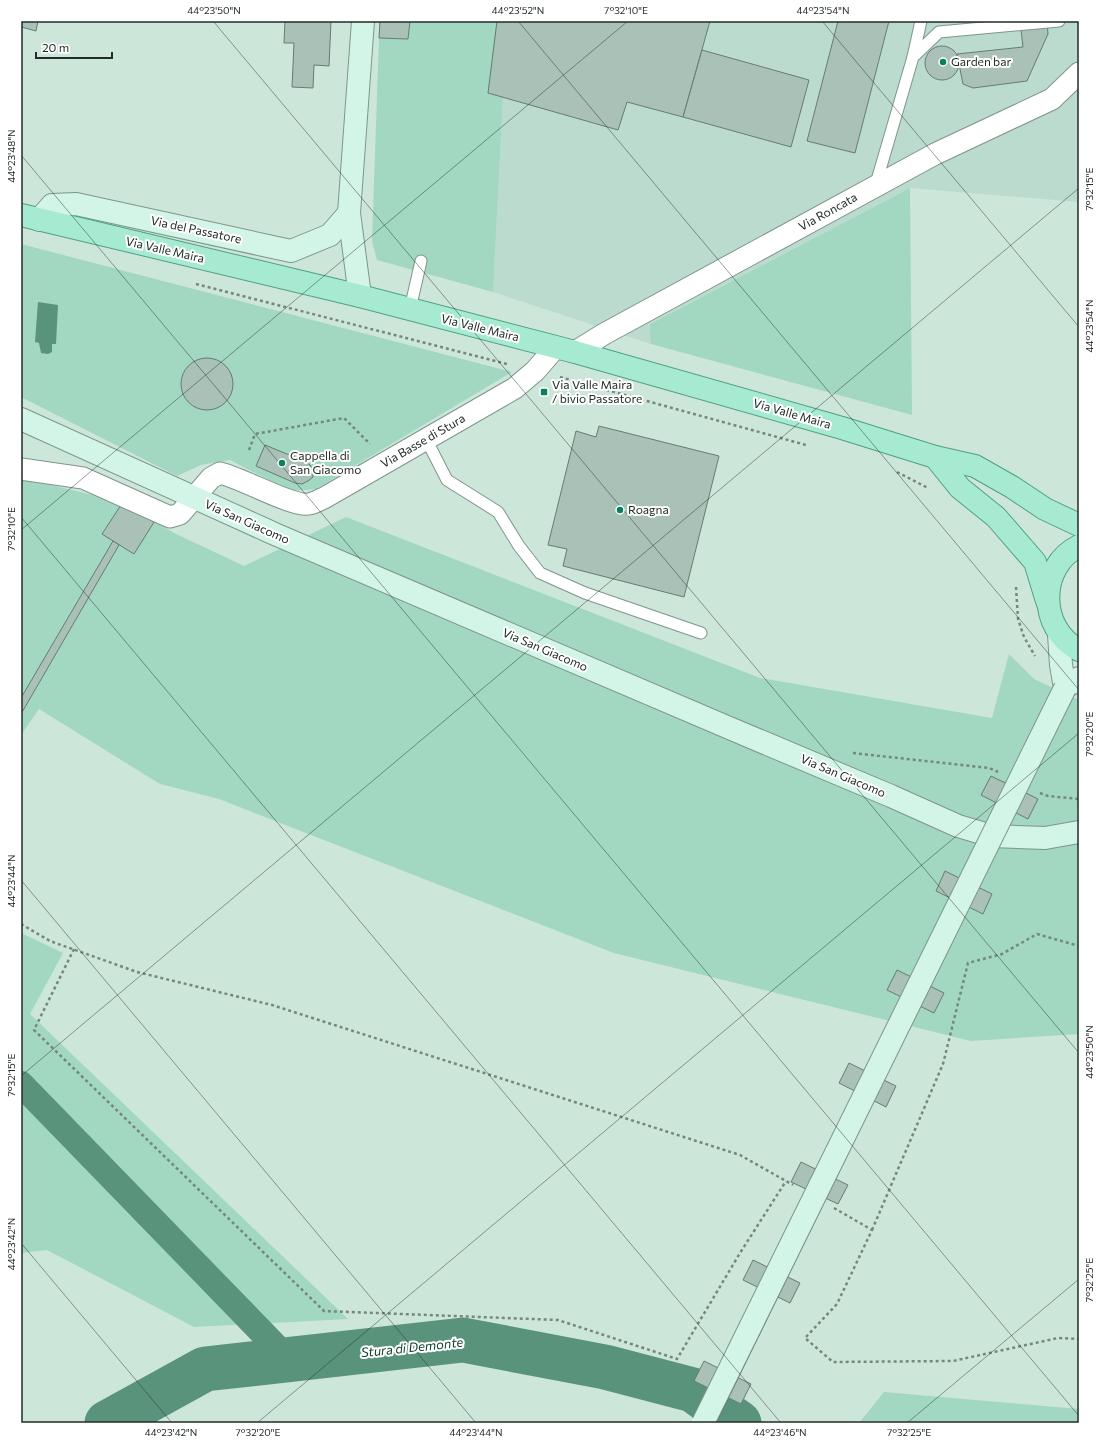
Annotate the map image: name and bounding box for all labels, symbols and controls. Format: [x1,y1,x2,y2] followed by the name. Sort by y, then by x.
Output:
[187,4,241,16] text: 44°23'50"N
[492,4,544,16] text: 44°23'52"N
[604,4,648,16] text: 7°32'10"E
[797,4,849,16] text: 44°23'54"N
[36,34,112,60] scale bar
[42,40,69,54] text: 20 m
[951,54,1011,68] place label: Garden bar
[938,57,948,67] marker: Garden bar
[5,129,17,183] text: 44°23'48"N
[1083,167,1095,210] text: 7°32'15"E
[796,189,859,233] street label: Via Roncata
[150,213,243,245] street label: Via del Passatore
[125,233,206,265] street label: Via Valle Maira
[1083,300,1095,352] text: 44°23'54"N
[440,311,521,344] street label: Via Valle Maira
[552,377,642,405] place label: Via Valle Maira / bivio Passatore
[539,387,549,397] marker: Via Valle Maira / bivio Passatore
[752,395,833,431] street label: Via Valle Maira
[378,410,467,470] street label: Via Basse di Stura
[290,448,361,476] place label: Cappella di San Giacomo
[277,458,287,468] marker: Cappella di San Giacomo
[203,496,292,546] street label: Via San Giacomo
[628,502,669,516] place label: Roagna
[615,505,625,515] marker: Roagna
[5,507,17,551] text: 7°32'10"E
[501,625,590,673] street label: Via San Giacomo
[1083,711,1095,757] text: 7°32'20"E
[799,751,888,799] street label: Via San Giacomo
[5,854,17,908] text: 44°23'44"N
[1083,1025,1095,1079] text: 44°23'50"N
[5,1053,17,1096] text: 7°32'15"E
[5,1218,17,1270] text: 44°23'42"N
[1083,1258,1095,1302] text: 7°32'25"E
[360,1334,464,1360] water label: Stura di Demonte
[145,1426,197,1438] text: 44°23'42"N
[235,1426,281,1438] text: 7°32'20"E
[449,1426,503,1438] text: 44°23'44"N
[753,1426,807,1438] text: 44°23'46"N
[887,1426,931,1438] text: 7°32'25"E

